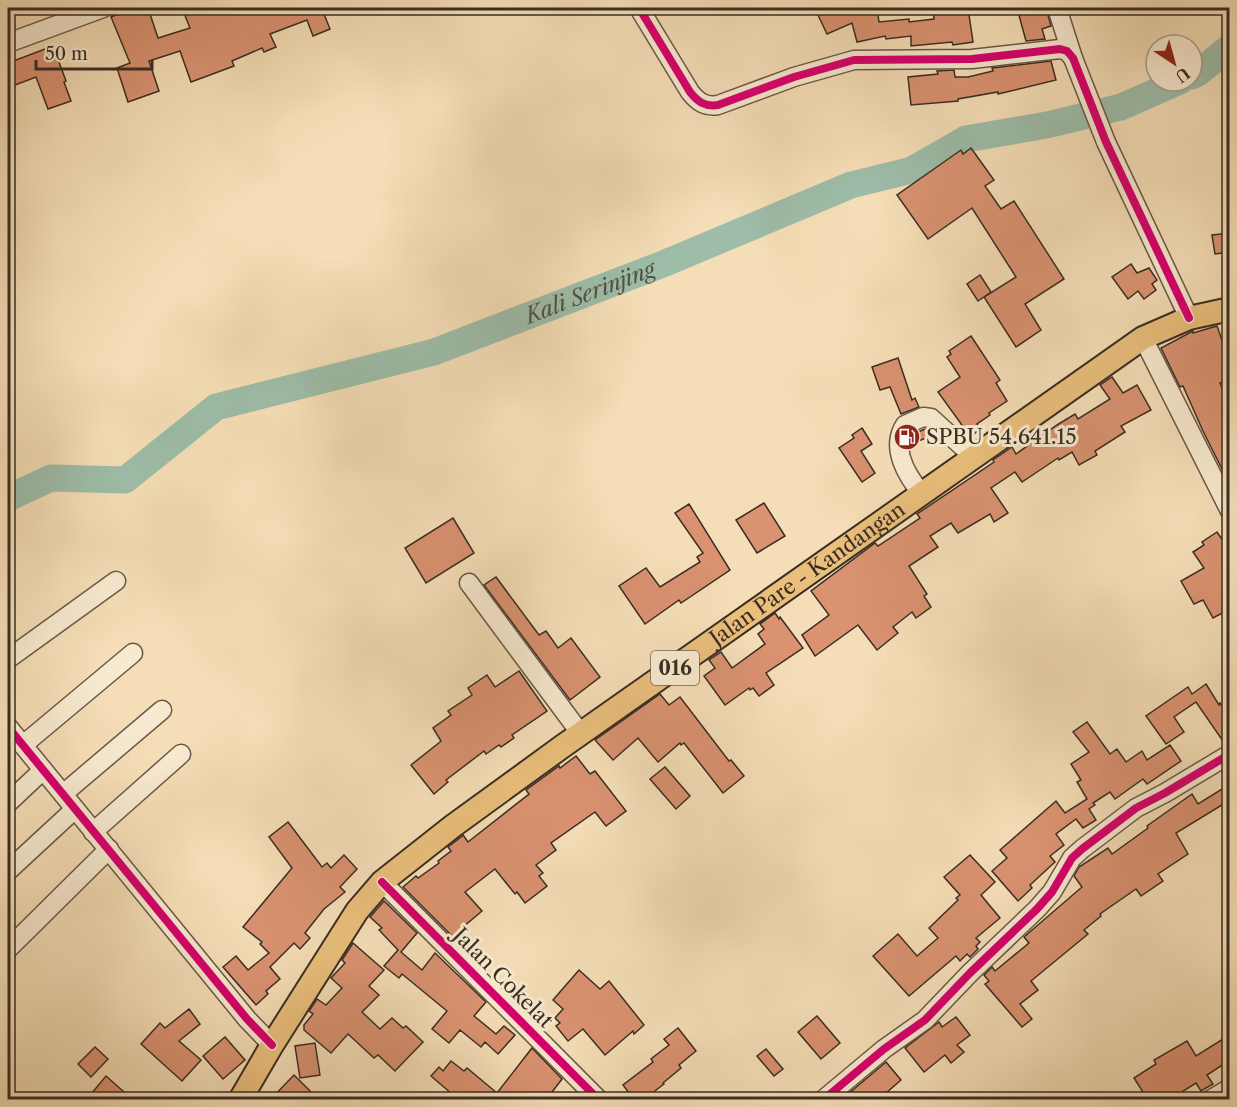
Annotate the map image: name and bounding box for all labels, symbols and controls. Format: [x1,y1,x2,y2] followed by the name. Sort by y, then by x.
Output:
[36,33,152,71] scale bar
[1144,33,1204,93] north arrow
[45,43,88,65] text: 50 m
[1172,63,1194,87] text: U
[519,255,661,330] water label: Kali Serinjing
[892,422,922,452] fuel station icon: SPBU 54.641.15
[926,424,1077,449] place label: SPBU 54.641.15
[702,496,910,653] street label: Jalan Pare - Kandangan
[651,651,699,685] road number: 016
[446,920,559,1033] street label: Jalan Cokelat

